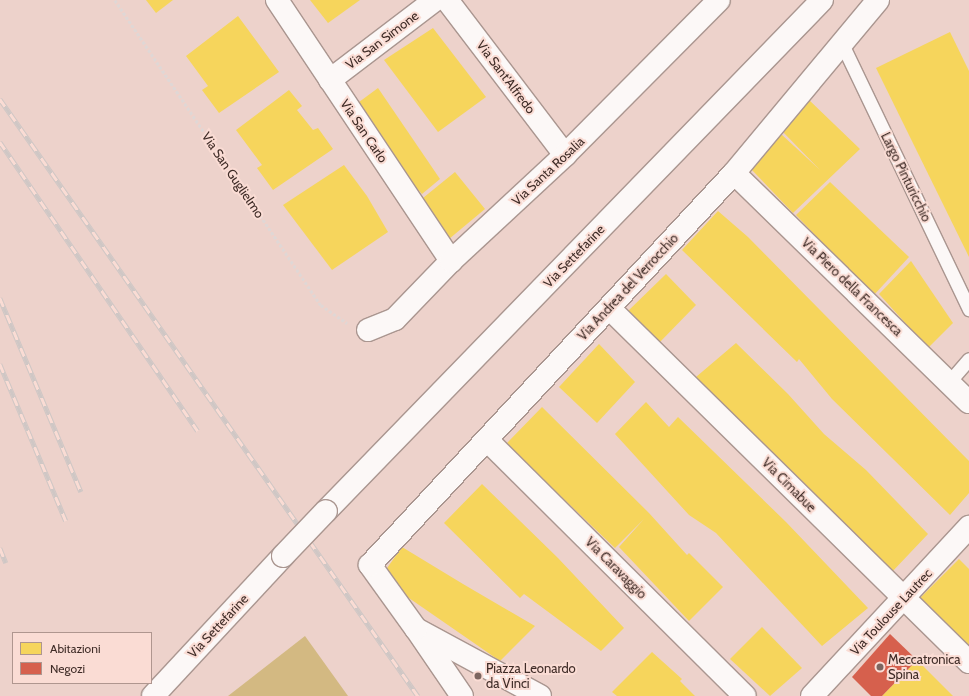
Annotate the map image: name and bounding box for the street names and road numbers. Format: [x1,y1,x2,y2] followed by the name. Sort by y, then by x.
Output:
[342,8,422,72] street label: Via San Simone
[473,37,539,117] street label: Via Sant'Alfredo
[337,96,391,166] street label: Via San Carlo
[198,129,268,221] street label: Via San Guglielmo
[878,130,934,224] street label: Largo Pinturicchio
[509,133,587,209] street label: Via Santa Rosalia
[540,221,608,291] street label: Via Settefarine
[574,230,682,344] street label: Via Andrea del Verrocchio
[798,235,906,339] street label: Via Piero della Francesca
[759,455,819,515] street label: Via Cimabue
[582,534,650,602] street label: Via Caravaggio
[847,565,935,659] street label: Via Toulouse Lautrec
[185,591,251,661] street label: Via Settefarine

